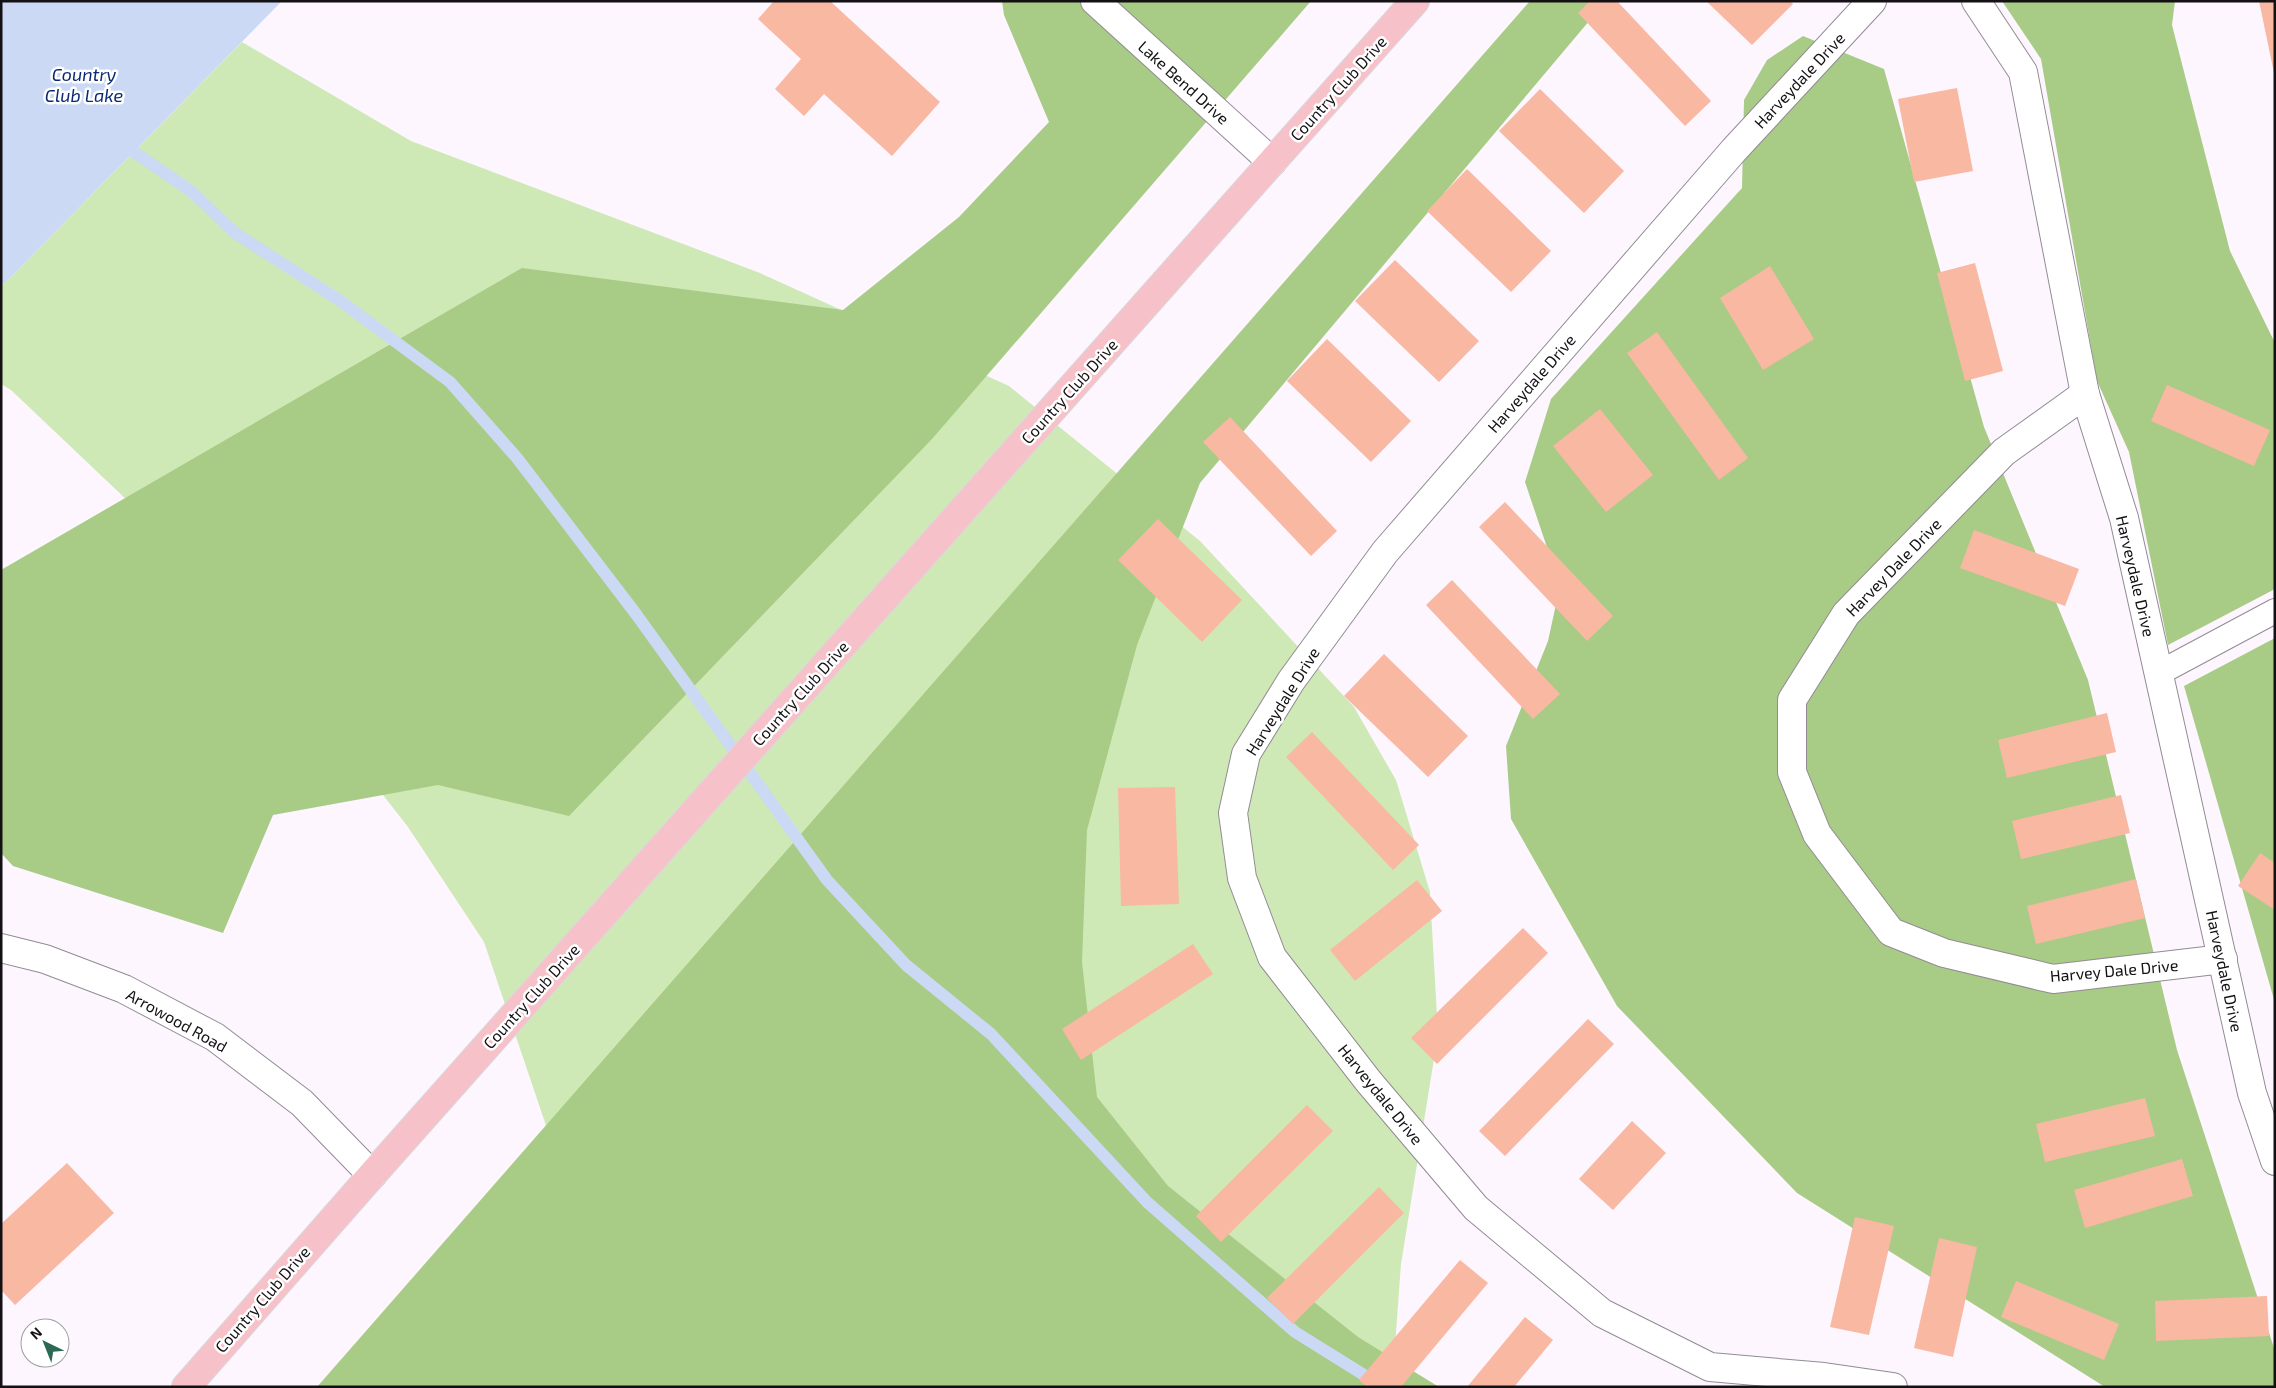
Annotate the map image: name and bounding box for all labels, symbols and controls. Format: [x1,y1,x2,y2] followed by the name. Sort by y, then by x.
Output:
[1750,28,1848,132] street label: Harveydale Drive
[1286,32,1390,144] street label: Country Club Drive
[1135,36,1233,128] street label: Lake Bend Drive
[45,63,124,106] water label: Country Club Lake
[1483,330,1579,436] street label: Harveydale Drive
[1017,335,1121,447] street label: Country Club Drive
[2113,513,2159,639] street label: Harveydale Drive
[1841,514,1945,620] street label: Harvey Dale Drive
[748,637,852,749] street label: Country Club Drive
[1241,643,1323,759] street label: Harveydale Drive
[2203,908,2247,1034] street label: Harveydale Drive
[479,940,583,1052] street label: Country Club Drive
[2049,955,2179,985] street label: Harvey Dale Drive
[123,984,231,1056] street label: Arrowood Road
[1335,1040,1427,1148] street label: Harveydale Drive
[211,1242,313,1356] street label: Country Club Drive
[20,1318,70,1368] north arrow
[26,1323,45,1343] text: N

